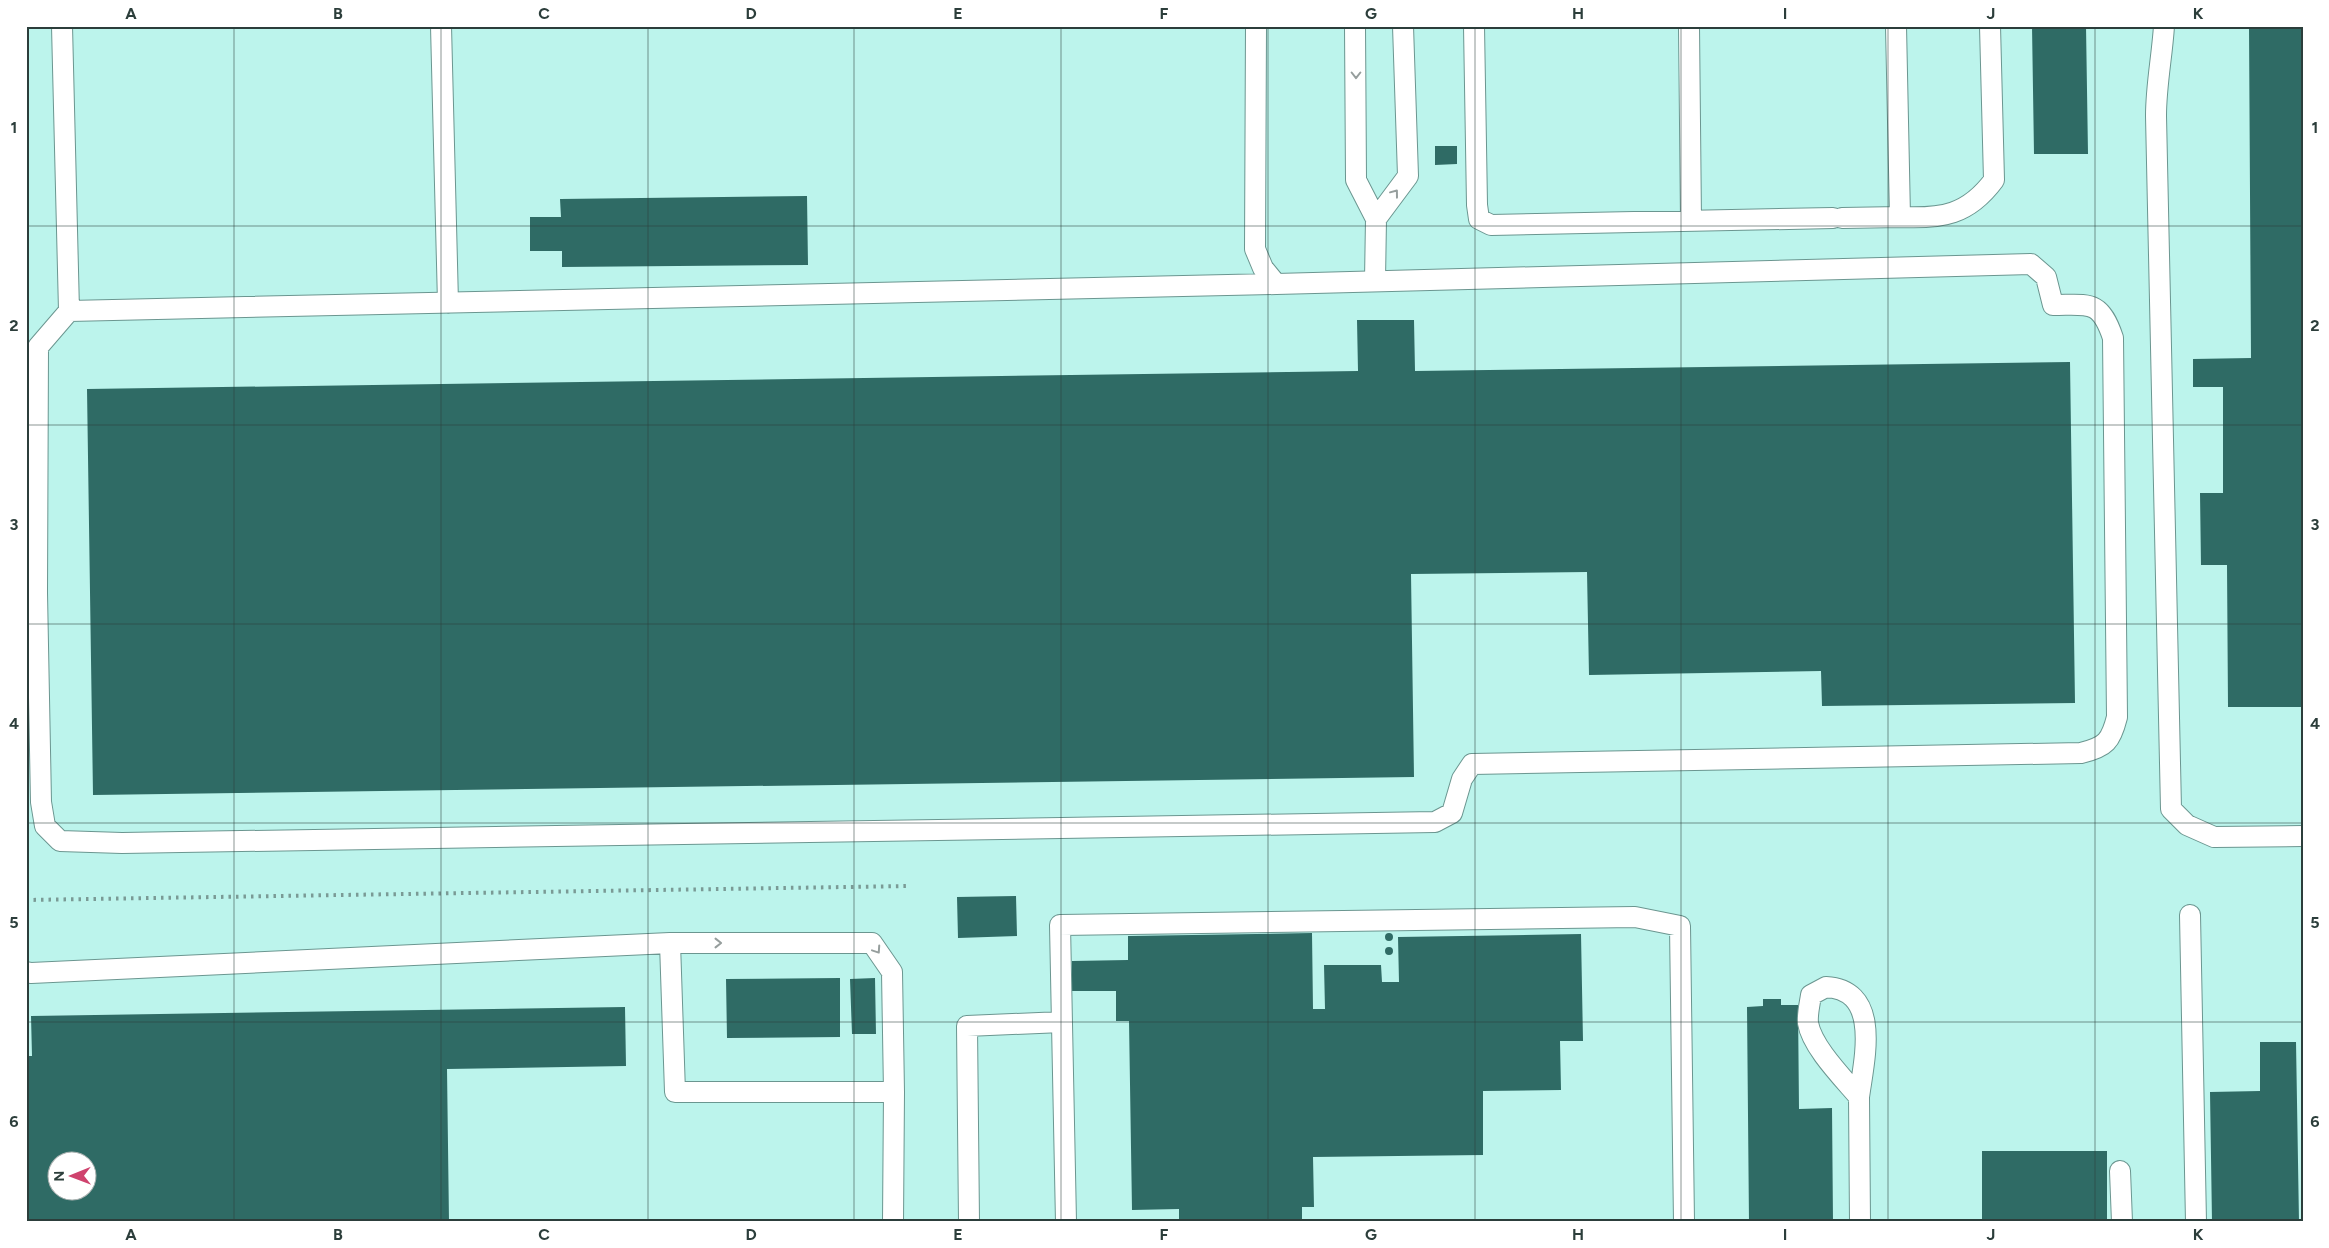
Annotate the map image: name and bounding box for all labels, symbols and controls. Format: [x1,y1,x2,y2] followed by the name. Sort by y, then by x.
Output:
[125,4,137,23] text: A
[333,4,343,23] text: B
[538,4,550,23] text: C
[745,4,757,23] text: D
[953,4,963,23] text: E
[1160,4,1169,23] text: F
[1365,4,1377,23] text: G
[1572,4,1584,23] text: H
[1783,4,1787,23] text: I
[1987,4,1995,23] text: J
[2193,4,2204,23] text: K
[1350,71,1361,79] one-way arrow
[11,118,17,137] text: 1
[2312,118,2318,137] text: 1
[1389,189,1398,199] one-way arrow
[9,316,19,335] text: 2
[2310,316,2320,335] text: 2
[10,515,19,534] text: 3
[2311,515,2320,534] text: 3
[9,714,19,733] text: 4
[2310,714,2320,733] text: 4
[9,913,19,932] text: 5
[2310,913,2320,932] text: 5
[715,938,723,948] one-way arrow
[871,945,880,954] one-way arrow
[9,1112,19,1131] text: 6
[2310,1112,2320,1131] text: 6
[48,1150,98,1200] north arrow
[51,1171,68,1182] text: N
[125,1225,137,1244] text: A
[333,1225,343,1244] text: B
[538,1225,550,1244] text: C
[745,1225,757,1244] text: D
[953,1225,963,1244] text: E
[1160,1225,1169,1244] text: F
[1365,1225,1377,1244] text: G
[1572,1225,1584,1244] text: H
[1783,1225,1787,1244] text: I
[1987,1225,1995,1244] text: J
[2193,1225,2204,1244] text: K

